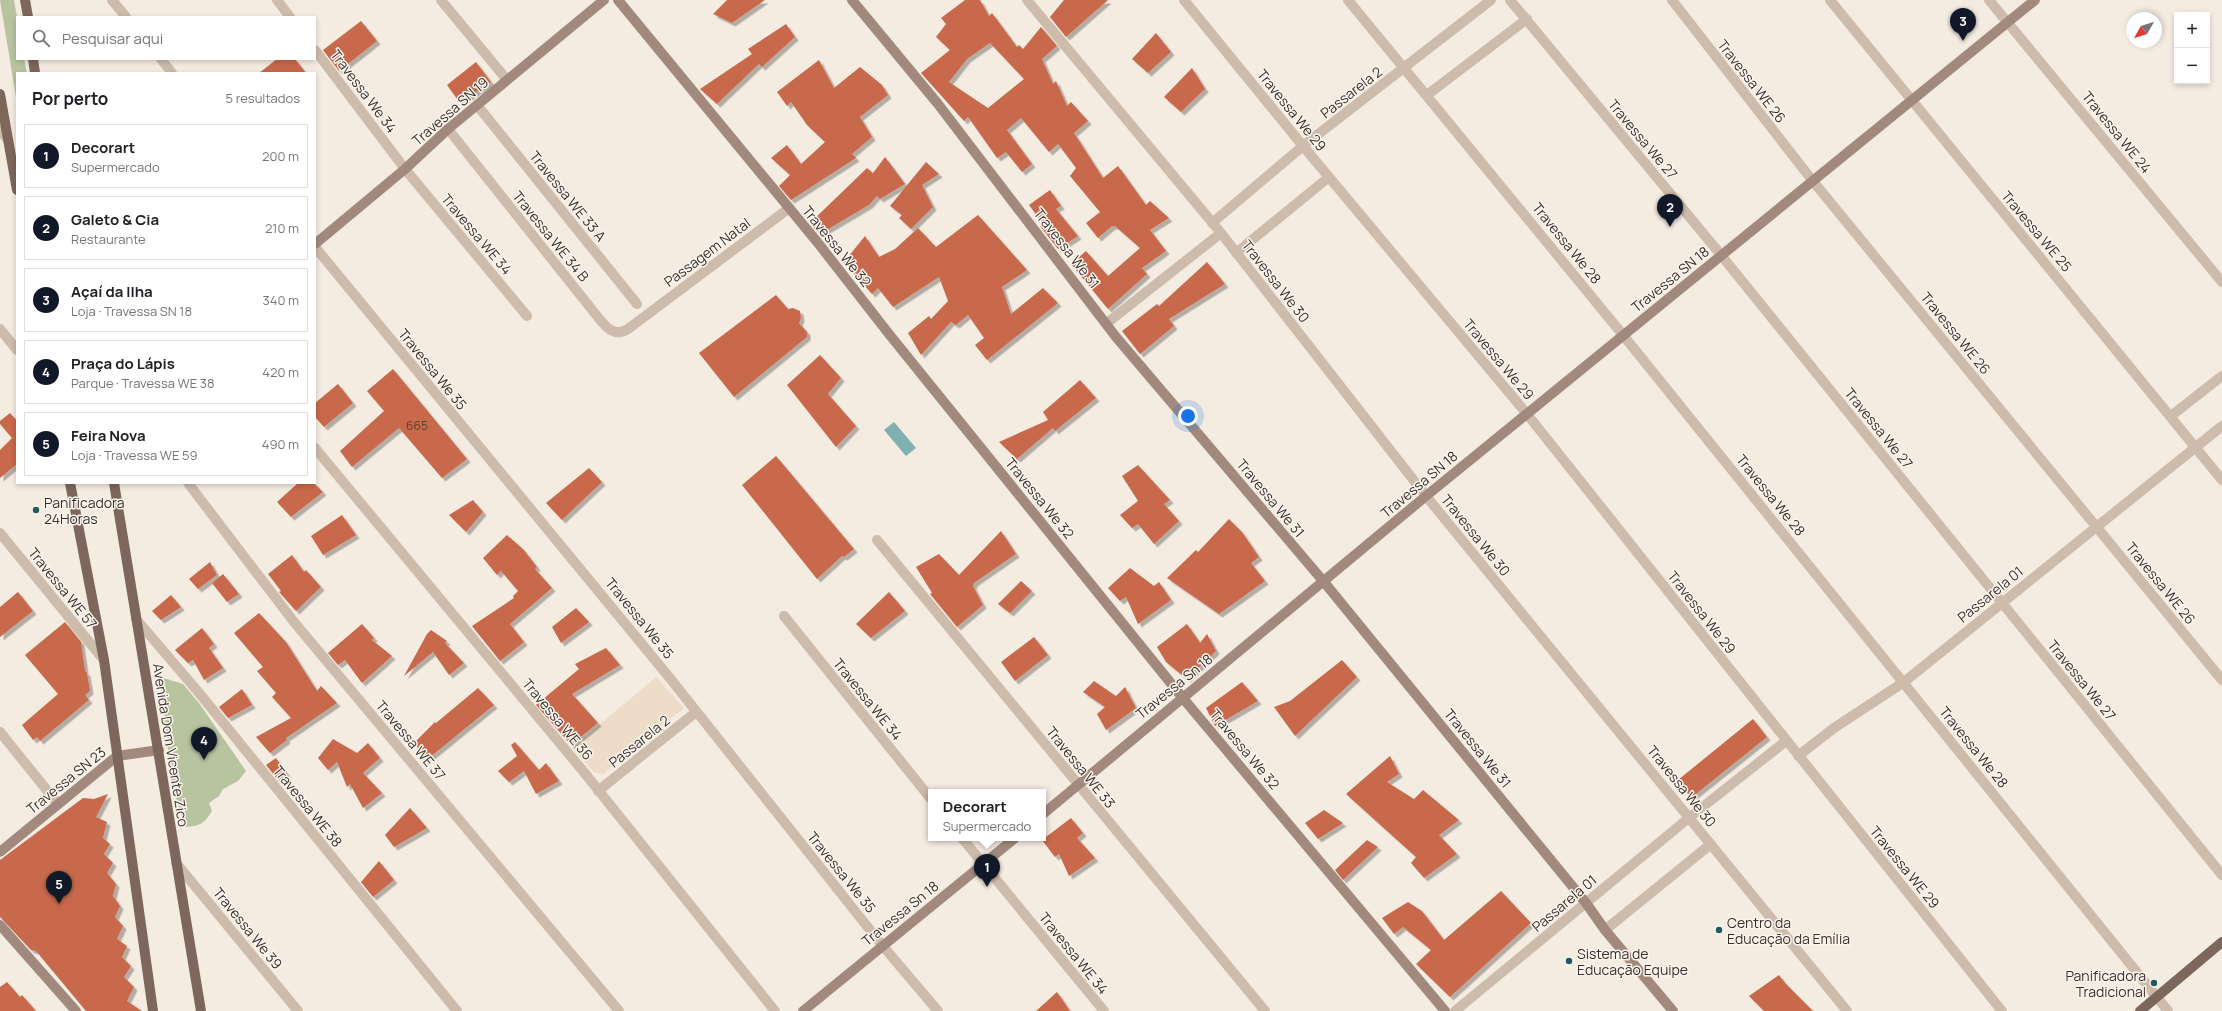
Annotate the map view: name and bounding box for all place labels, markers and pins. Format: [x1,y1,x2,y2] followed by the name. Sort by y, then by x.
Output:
[1950,8,1976,41] pin: 3
[1657,194,1683,227] pin: 2
[44,493,125,528] place label: Panificadora 24Horas
[31,505,41,515] marker: Panificadora 24Horas
[191,727,217,760] pin: 4
[974,854,1000,887] pin: 1
[46,871,72,904] pin: 5
[1727,913,1850,948] place label: Centro da Educação da Emília
[1714,925,1724,935] marker: Centro da Educação da Emília
[1577,944,1688,979] place label: Sistema de Educação Equipe
[1564,956,1574,966] marker: Sistema de Educação Equipe
[2065,966,2146,1001] place label: Panificadora Tradicional
[2149,978,2159,988] marker: Panificadora Tradicional

